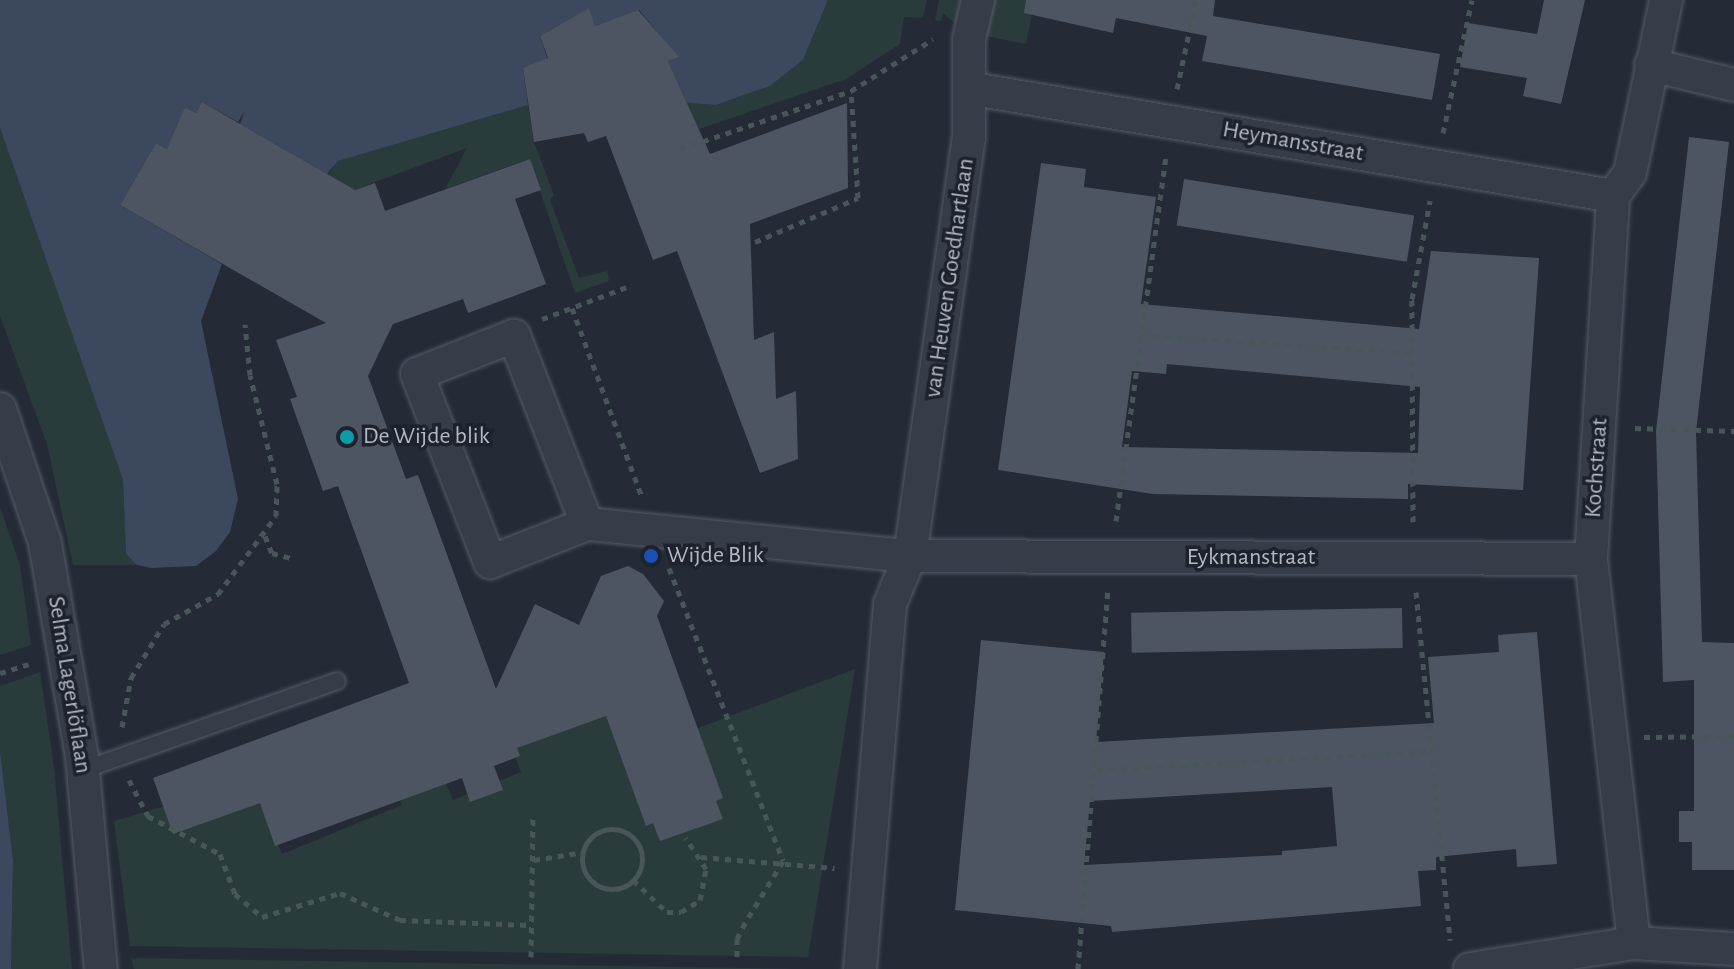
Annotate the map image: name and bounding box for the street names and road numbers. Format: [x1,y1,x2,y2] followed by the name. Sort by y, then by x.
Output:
[1220,115,1366,169] street label: Heymansstraat
[919,157,981,399] street label: van Heuven Goedhartlaan
[1579,417,1615,519] street label: Kochstraat
[1187,544,1315,572] street label: Eykmanstraat
[41,594,97,776] street label: Selma Lagerlöflaan

